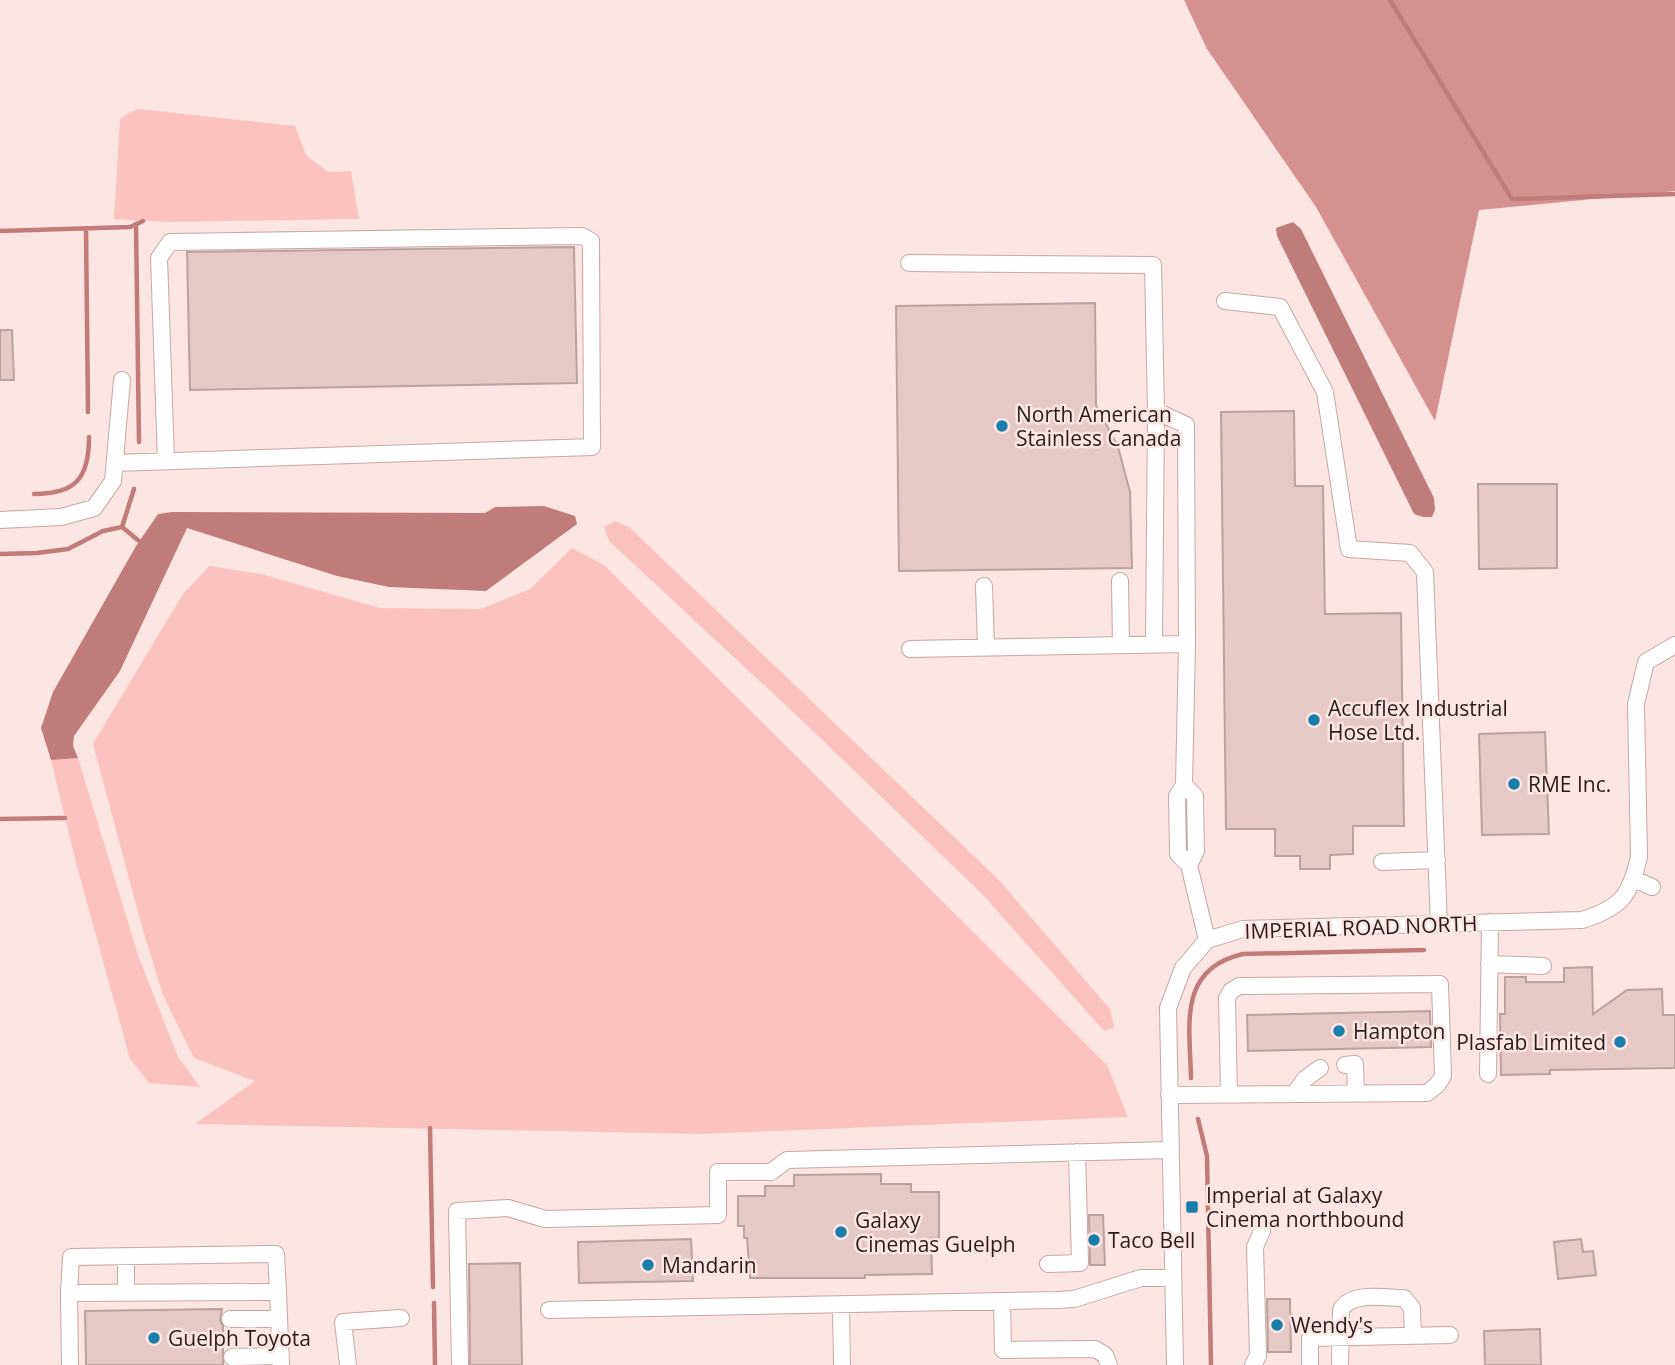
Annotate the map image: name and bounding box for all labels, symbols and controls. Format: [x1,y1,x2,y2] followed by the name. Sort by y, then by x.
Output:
[1016,400,1181,452] place label: North American Stainless Canada
[994,418,1010,434] marker: North American Stainless Canada
[1328,694,1508,746] place label: Accuflex Industrial Hose Ltd.
[1306,712,1322,728] marker: Accuflex Industrial Hose Ltd.
[1528,770,1611,798] place label: RME Inc.
[1506,776,1522,792] marker: RME Inc.
[1244,909,1478,945] street label: IMPERIAL ROAD NORTH
[1353,1017,1445,1045] place label: Hampton
[1331,1023,1347,1039] marker: Hampton
[1456,1028,1606,1056] place label: Plasfab Limited
[1612,1034,1628,1050] marker: Plasfab Limited
[1206,1181,1404,1233] place label: Imperial at Galaxy Cinema northbound
[1184,1199,1200,1215] marker: Imperial at Galaxy Cinema northbound
[855,1206,1016,1258] place label: Galaxy Cinemas Guelph
[833,1224,849,1240] marker: Galaxy Cinemas Guelph
[1108,1226,1195,1254] place label: Taco Bell
[1086,1232,1102,1248] marker: Taco Bell
[662,1251,757,1279] place label: Mandarin
[640,1257,656,1273] marker: Mandarin
[1291,1311,1373,1339] place label: Wendy's
[1269,1317,1285,1333] marker: Wendy's
[168,1324,311,1352] place label: Guelph Toyota
[146,1330,162,1346] marker: Guelph Toyota

